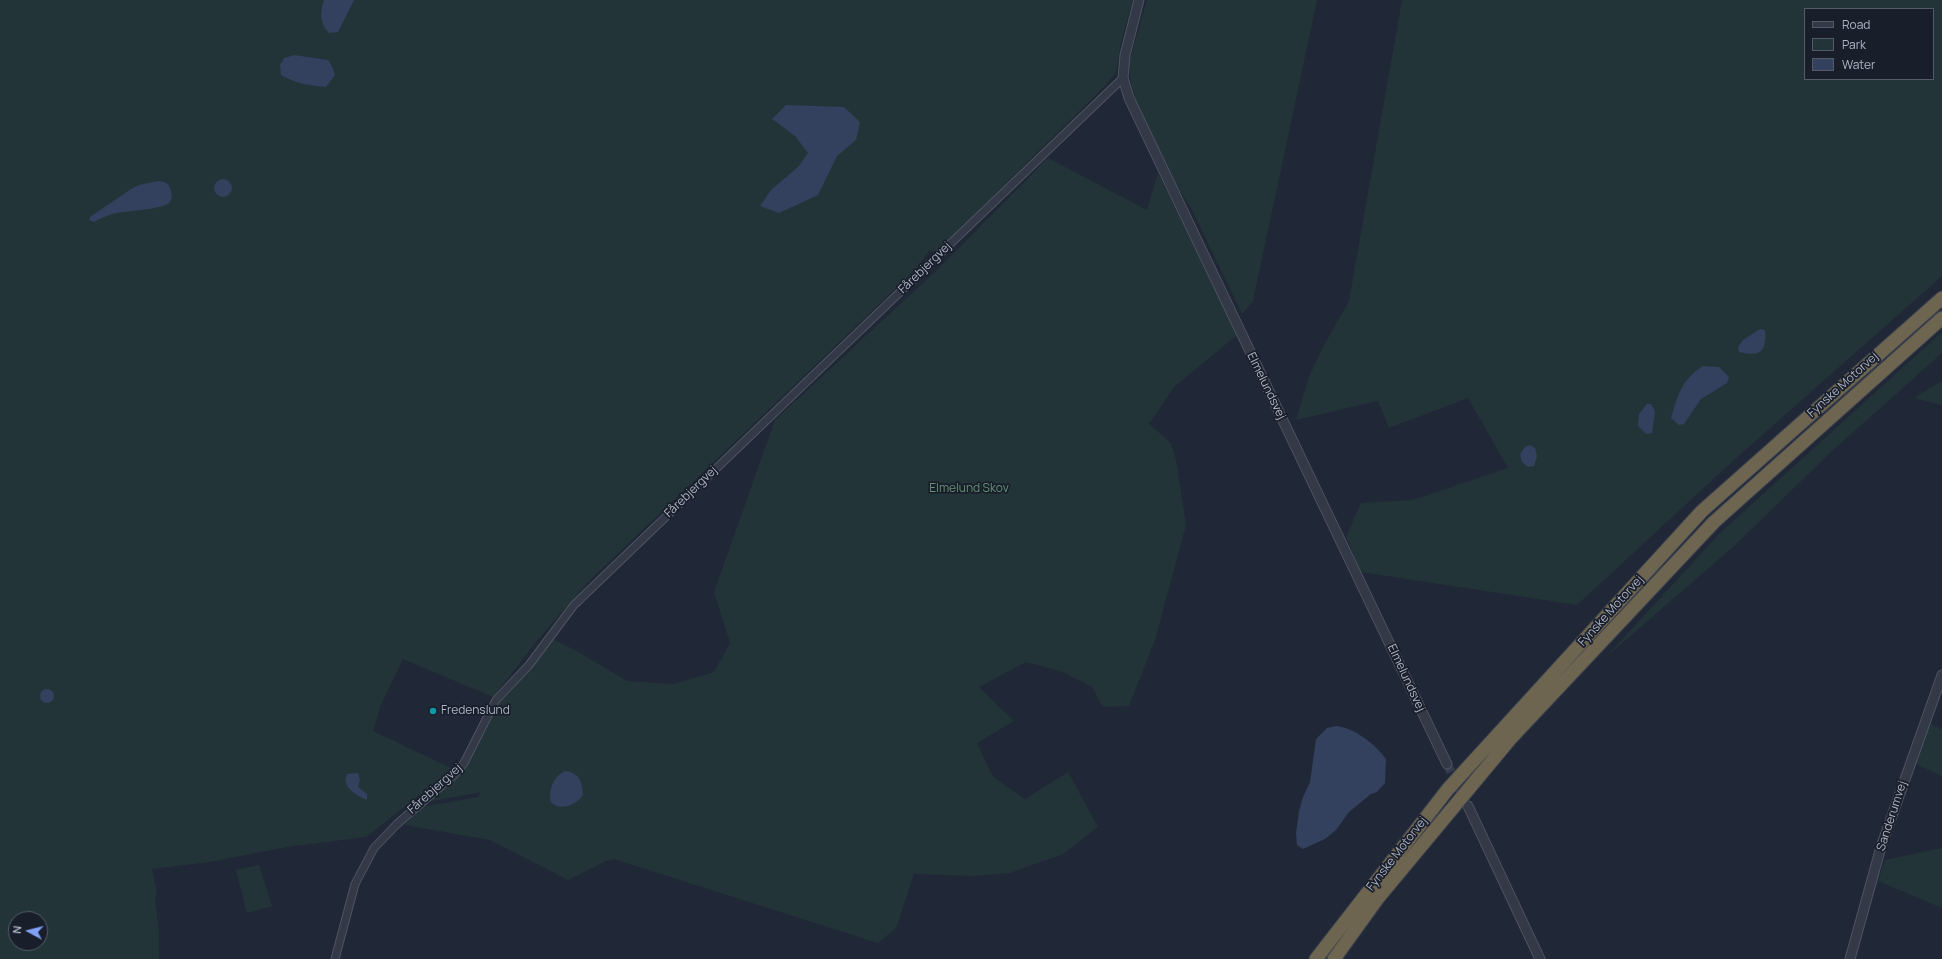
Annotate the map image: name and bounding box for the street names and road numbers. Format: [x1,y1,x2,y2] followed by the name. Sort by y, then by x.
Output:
[896,239,954,297] street label: Fårebjergvej
[1244,350,1288,422] street label: Elmelundsvej
[1805,350,1881,420] street label: Fynske Motorvej
[662,463,720,521] street label: Fårebjergvej
[1576,573,1646,649] street label: Fynske Motorvej
[1384,642,1428,714] street label: Elmelundsvej
[405,761,465,817] street label: Fårebjergvej
[1874,779,1910,853] street label: Sanderumvej
[1364,814,1430,894] street label: Fynske Motorvej

